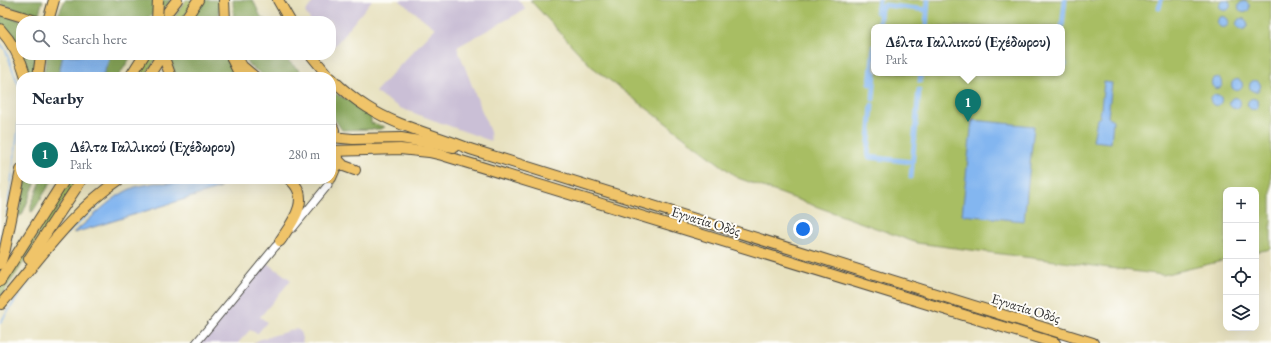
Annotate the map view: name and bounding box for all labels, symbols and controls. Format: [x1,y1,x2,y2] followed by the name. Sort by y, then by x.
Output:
[16,16,336,60] search box
[871,24,1065,76] popup
[30,27,52,49] icon: search
[62,29,127,48] text: Search here
[885,32,1051,51] text: Δέλτα Γαλλικού (Εχέδωρου)
[885,51,908,68] text: Park
[32,87,84,109] text: Nearby
[955,89,981,122] pin: 1
[70,137,235,156] text: Δέλτα Γαλλικού (Εχέδωρου)
[42,146,48,163] text: 1
[289,146,320,163] text: 280 m
[70,156,92,173] text: Park
[1223,187,1259,331] map controls
[1223,187,1259,223] button: +
[669,202,743,240] street label: Εγνατία Οδός
[793,219,813,239] your location
[1223,223,1259,259] button: −
[1223,259,1259,295] button: locate
[989,289,1063,327] street label: Εγνατία Οδός
[1223,295,1259,331] button: layers

